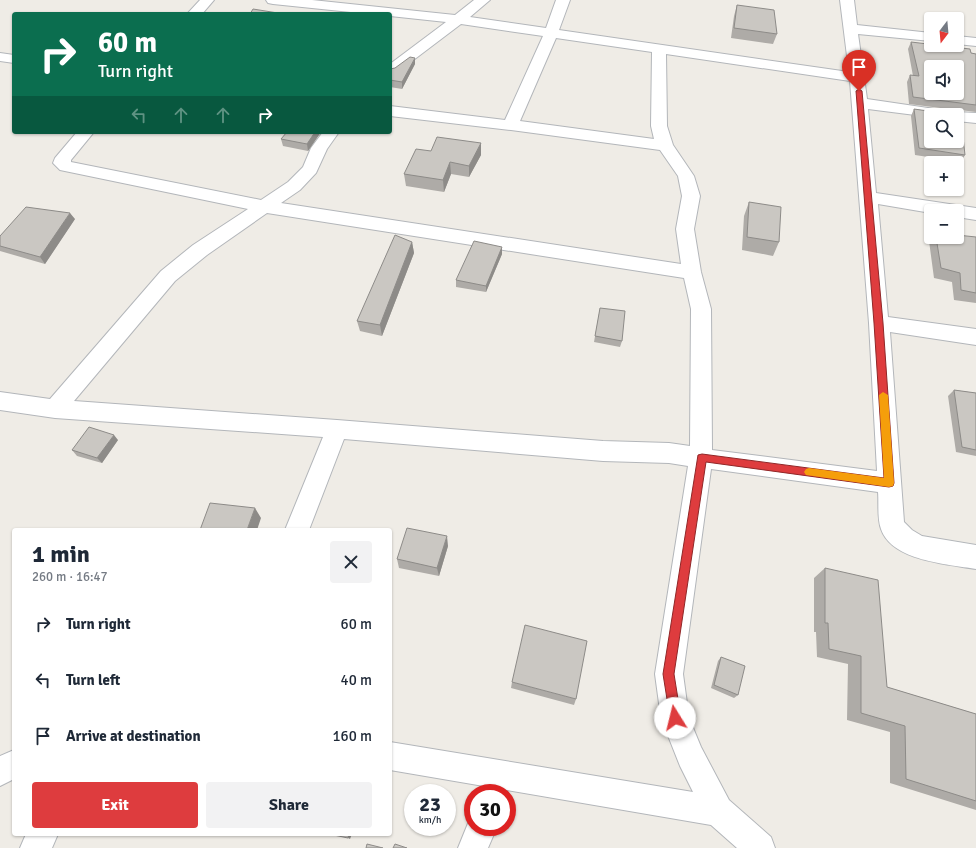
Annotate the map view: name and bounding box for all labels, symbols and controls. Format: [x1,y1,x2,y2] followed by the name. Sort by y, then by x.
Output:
[924,12,964,52] north arrow
[924,12,964,244] map controls
[98,26,157,60] text: 60 m
[32,28,84,80] icon: right
[842,50,876,91] pin
[848,56,870,78] icon: arrive
[98,60,173,82] text: Turn right
[924,60,964,100] button: sound
[128,104,150,126] icon: left
[170,104,192,126] icon: ahead
[212,104,234,126] icon: ahead
[254,104,276,126] icon: right
[924,108,964,148] button: search
[924,156,964,196] button: +
[924,204,964,244] button: −
[32,539,90,569] text: 1 min
[330,541,372,583] button: close
[32,569,108,585] text: 260 m · 16:47
[32,613,54,635] icon: right
[66,615,131,633] text: Turn right
[341,615,372,633] text: 60 m
[32,669,54,691] icon: left
[66,671,120,689] text: Turn left
[341,671,372,689] text: 40 m
[654,697,696,739] position arrow
[32,725,54,747] icon: arrive
[66,727,201,745] text: Arrive at destination
[332,727,372,745] text: 160 m
[32,782,198,828] button: Exit
[206,782,372,828] button: Share
[464,784,516,836] speed limit sign: 30
[419,792,441,817] text: 23
[419,814,441,826] text: km/h

